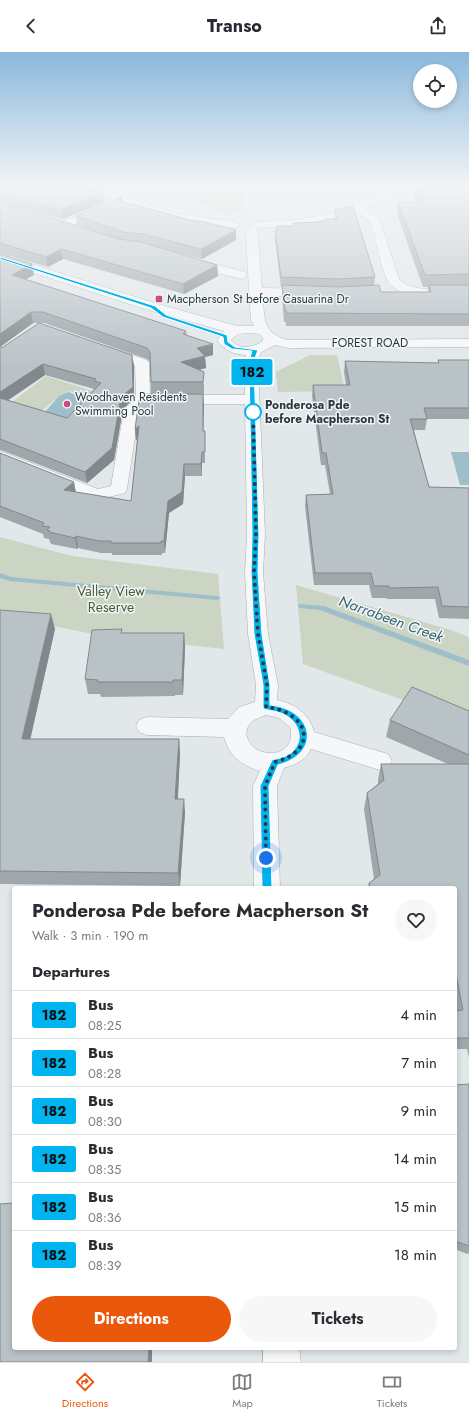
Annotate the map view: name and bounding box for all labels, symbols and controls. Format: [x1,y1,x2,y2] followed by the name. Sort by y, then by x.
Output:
[207,13,262,39] text: Transo
[20,15,42,37] icon: back
[427,15,449,37] icon: share
[413,64,457,108] map controls
[413,64,457,108] button: locate
[167,290,350,308] place label: Macpherson St before Casuarina Dr
[154,294,164,304] marker: Macpherson St before Casuarina Dr
[332,334,408,352] street label: FOREST ROAD
[229,359,275,385] line badge: 182
[239,362,265,382] text: 182
[75,388,187,420] place label: Woodhaven Residents Swimming Pool
[265,396,389,428] place label: Ponderosa Pde before Macpherson St
[62,399,72,409] marker: Woodhaven Residents Swimming Pool
[244,403,262,421] marker: Ponderosa Pde before Macpherson St
[77,581,145,617] park label: Valley View Reserve
[336,590,447,648] water label: Narrabeen Creek
[256,848,276,868] your location
[32,897,368,924] text: Ponderosa Pde before Macpherson St
[395,899,437,941] button: heart
[32,926,148,945] text: Walk · 3 min · 190 m
[32,961,110,983] text: Departures
[88,994,113,1016] text: Bus
[400,1004,437,1026] text: 4 min
[41,1005,67,1025] text: 182
[88,1016,122,1035] text: 08:25
[88,1042,113,1064] text: Bus
[401,1052,437,1074] text: 7 min
[41,1053,67,1073] text: 182
[88,1064,121,1083] text: 08:28
[88,1090,113,1112] text: Bus
[400,1100,437,1122] text: 9 min
[41,1101,67,1121] text: 182
[88,1112,122,1131] text: 08:30
[88,1138,113,1160] text: Bus
[394,1148,437,1170] text: 14 min
[41,1149,67,1169] text: 182
[88,1160,121,1179] text: 08:35
[88,1186,113,1208] text: Bus
[394,1196,437,1218] text: 15 min
[41,1197,67,1217] text: 182
[88,1208,121,1227] text: 08:36
[88,1234,113,1256] text: Bus
[394,1244,437,1266] text: 18 min
[41,1245,67,1265] text: 182
[88,1256,121,1275] text: 08:39
[32,1296,231,1342] button: Directions
[239,1296,437,1342] button: Tickets
[62,1371,108,1411] tab: Directions
[231,1371,253,1411] tab: Map
[377,1371,407,1411] tab: Tickets

